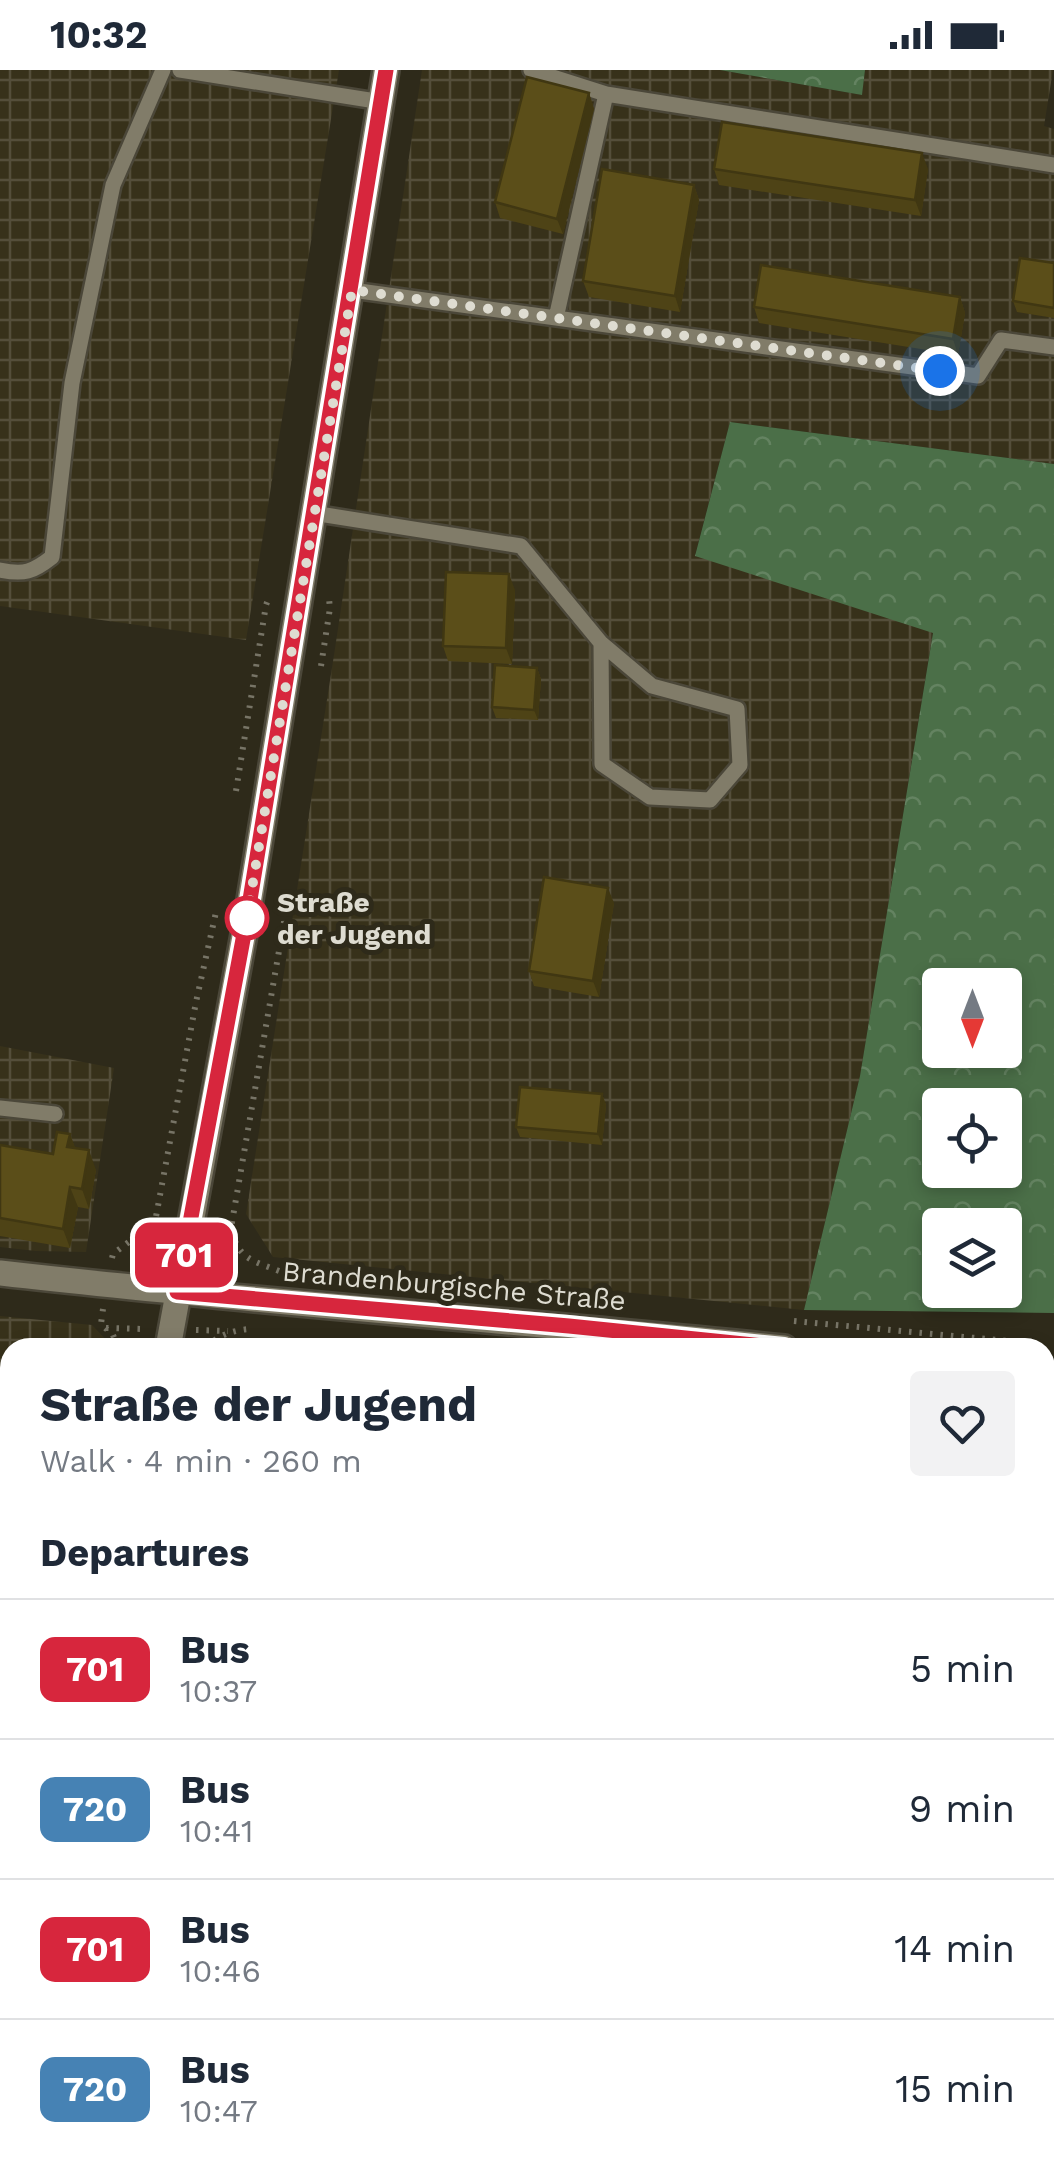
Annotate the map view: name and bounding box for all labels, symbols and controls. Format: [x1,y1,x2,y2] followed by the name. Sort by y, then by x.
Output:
[50,13,148,57] text: 10:32
[915,346,965,396] your location
[277,886,431,951] place label: Straße der Jugend
[226,897,268,939] marker: Straße der Jugend
[922,968,1022,1068] north arrow
[922,968,1022,1308] map controls
[922,1088,1022,1188] button: locate
[922,1208,1022,1308] button: layers
[126,1222,242,1288] line badge: 701
[155,1234,213,1276] text: 701
[281,1255,627,1317] street label: Brandenburgische Straße
[910,1371,1015,1476] button: heart
[40,1376,477,1433] text: Straße der Jugend
[40,1442,362,1480] text: Walk · 4 min · 260 m
[40,1531,249,1575] text: Departures
[180,1628,250,1672] text: Bus
[910,1647,1015,1691] text: 5 min
[66,1648,124,1690] text: 701
[180,1672,257,1710] text: 10:37
[180,1768,250,1812] text: Bus
[909,1787,1015,1831] text: 9 min
[63,1788,127,1830] text: 720
[180,1812,253,1850] text: 10:41
[180,1908,250,1952] text: Bus
[894,1927,1015,1971] text: 14 min
[66,1928,124,1970] text: 701
[180,1952,261,1990] text: 10:46
[180,2048,250,2092] text: Bus
[895,2067,1015,2111] text: 15 min
[63,2068,127,2110] text: 720
[180,2092,258,2130] text: 10:47

